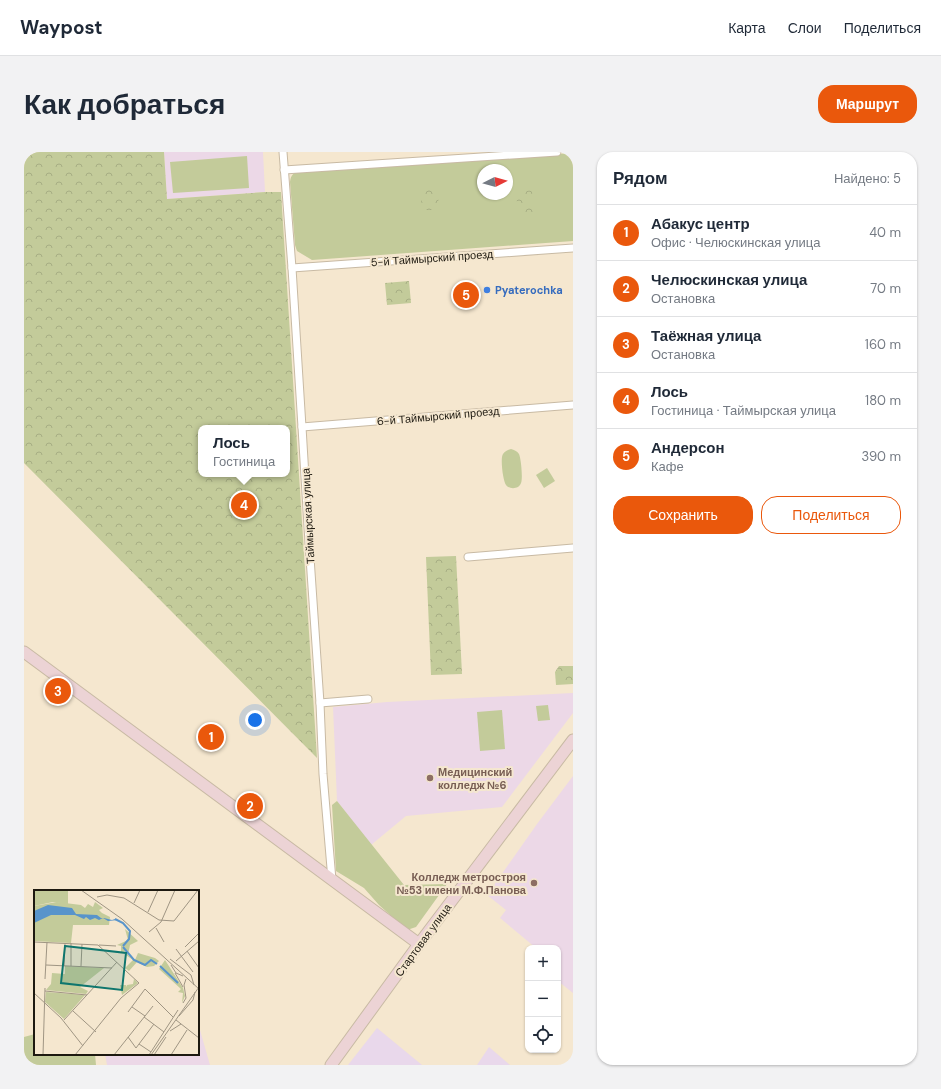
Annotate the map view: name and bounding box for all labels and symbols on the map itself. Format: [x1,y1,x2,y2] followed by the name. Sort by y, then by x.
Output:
[477,164,513,200] north arrow
[370,247,494,269] street label: 5-й Таймырский проезд
[453,280,479,310] pin: 5
[495,283,563,297] place label: Pyaterochka
[482,285,492,295] marker: Pyaterochka
[376,404,500,428] street label: 6-й Таймырский проезд
[298,467,317,564] street label: Таймырская улица
[231,490,257,520] pin: 4
[45,676,71,706] pin: 3
[245,710,265,730] your location
[198,722,224,752] pin: 1
[438,765,512,792] place label: Медицинский колледж №6
[425,773,435,783] marker: Медицинский колледж №6
[237,791,263,821] pin: 2
[396,870,527,897] place label: Колледж метростроя №53 имени М.Ф.Панова
[529,878,539,888] marker: Колледж метростроя №53 имени М.Ф.Панова
[34,890,199,1055] inset map
[392,900,455,979] street label: Стартовая улица

